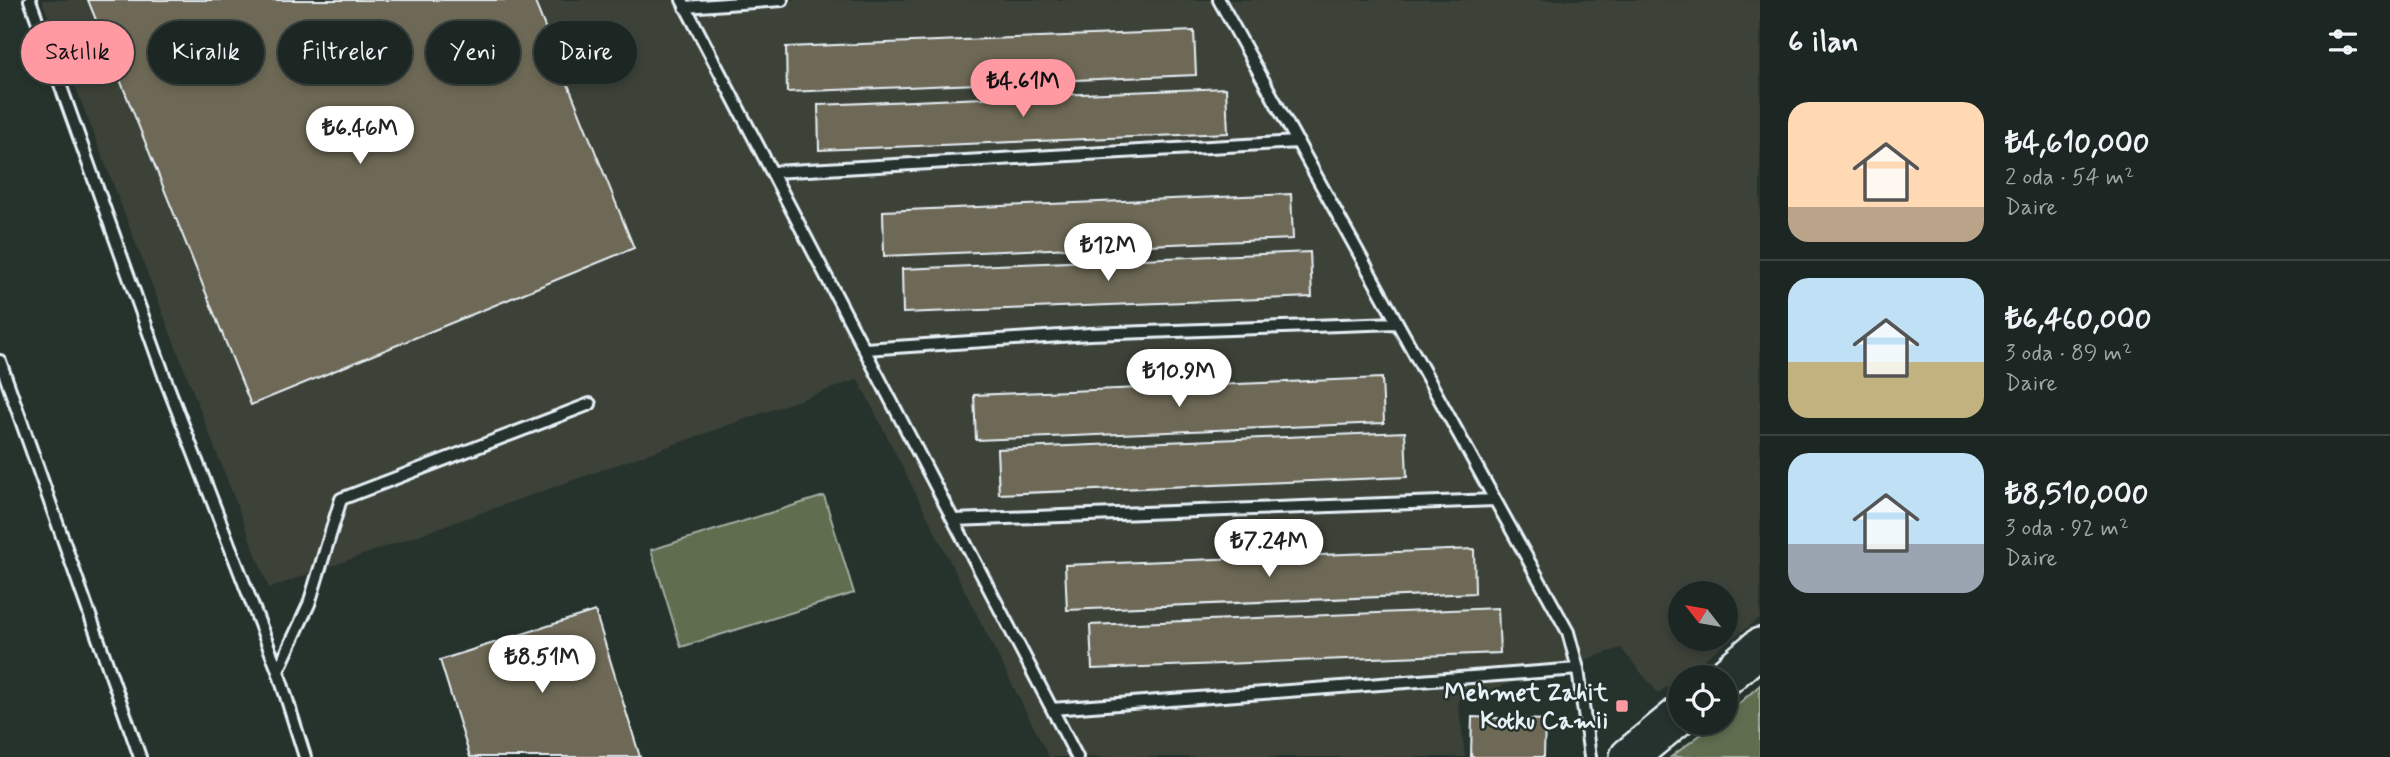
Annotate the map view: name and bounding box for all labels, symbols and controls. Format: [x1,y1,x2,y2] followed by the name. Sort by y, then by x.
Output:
[21,21,134,84] chip: Satılık
[148,21,264,84] chip: Kiralık
[278,21,412,84] chip: Filtreler
[426,21,520,84] chip: Yeni
[534,21,637,84] chip: Daire
[1788,23,1859,62] text: 6 ilan
[2324,23,2362,61] icon: filters
[966,60,1080,119] pin: ₺4.61M
[986,67,1060,97] text: ₺4.61M
[303,106,417,166] pin: ₺6.46M
[322,114,398,144] text: ₺6.46M
[2005,124,2150,163] text: ₺4,610,000
[1844,130,1928,214] icon: home
[2005,163,2134,193] text: 2 oda · 54 m²
[2005,193,2057,223] text: Daire
[1067,224,1149,283] pin: ₺12M
[1080,231,1136,261] text: ₺12M
[2005,300,2152,339] text: ₺6,460,000
[1844,306,1928,390] icon: home
[2005,339,2132,369] text: 3 oda · 89 m²
[1122,350,1236,409] pin: ₺10.9M
[1143,357,1215,387] text: ₺10.9M
[2005,369,2057,399] text: Daire
[2005,475,2148,514] text: ₺8,510,000
[1844,481,1928,565] icon: home
[2005,514,2129,544] text: 3 oda · 92 m²
[1212,520,1326,579] pin: ₺7.24M
[1230,527,1308,557] text: ₺7.24M
[2005,544,2057,574] text: Daire
[1668,581,1738,651] north arrow
[1668,581,1738,735] map controls
[485,636,599,695] pin: ₺8.51M
[505,643,579,673] text: ₺8.51M
[1668,665,1738,735] button: locate
[1444,678,1609,737] place label: Mehmet Zahit Kotku Camii
[1614,698,1630,714] marker: Mehmet Zahit Kotku Camii

